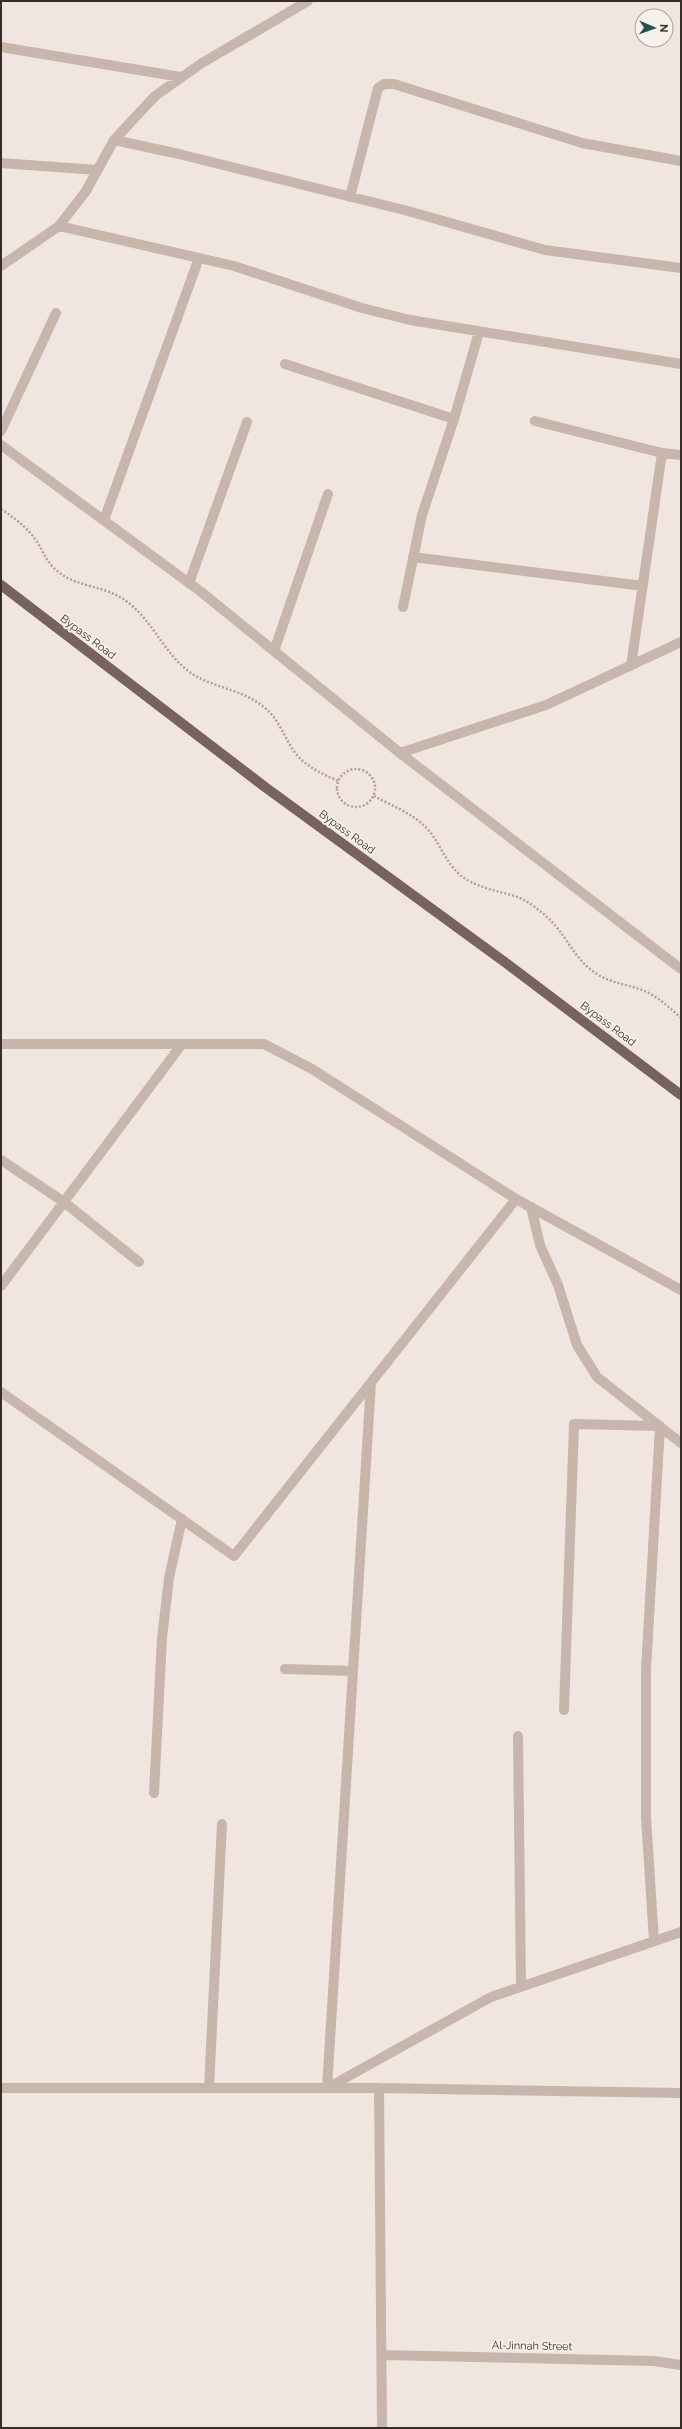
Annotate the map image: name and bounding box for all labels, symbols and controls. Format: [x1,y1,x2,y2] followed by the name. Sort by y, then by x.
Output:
[634,8,674,48] north arrow
[657,24,670,33] text: N
[58,612,118,662] street label: Bypass Road
[317,807,378,857] street label: Bypass Road
[578,999,638,1049] street label: Bypass Road
[492,2339,573,2353] street label: Al-Jinnah Street

